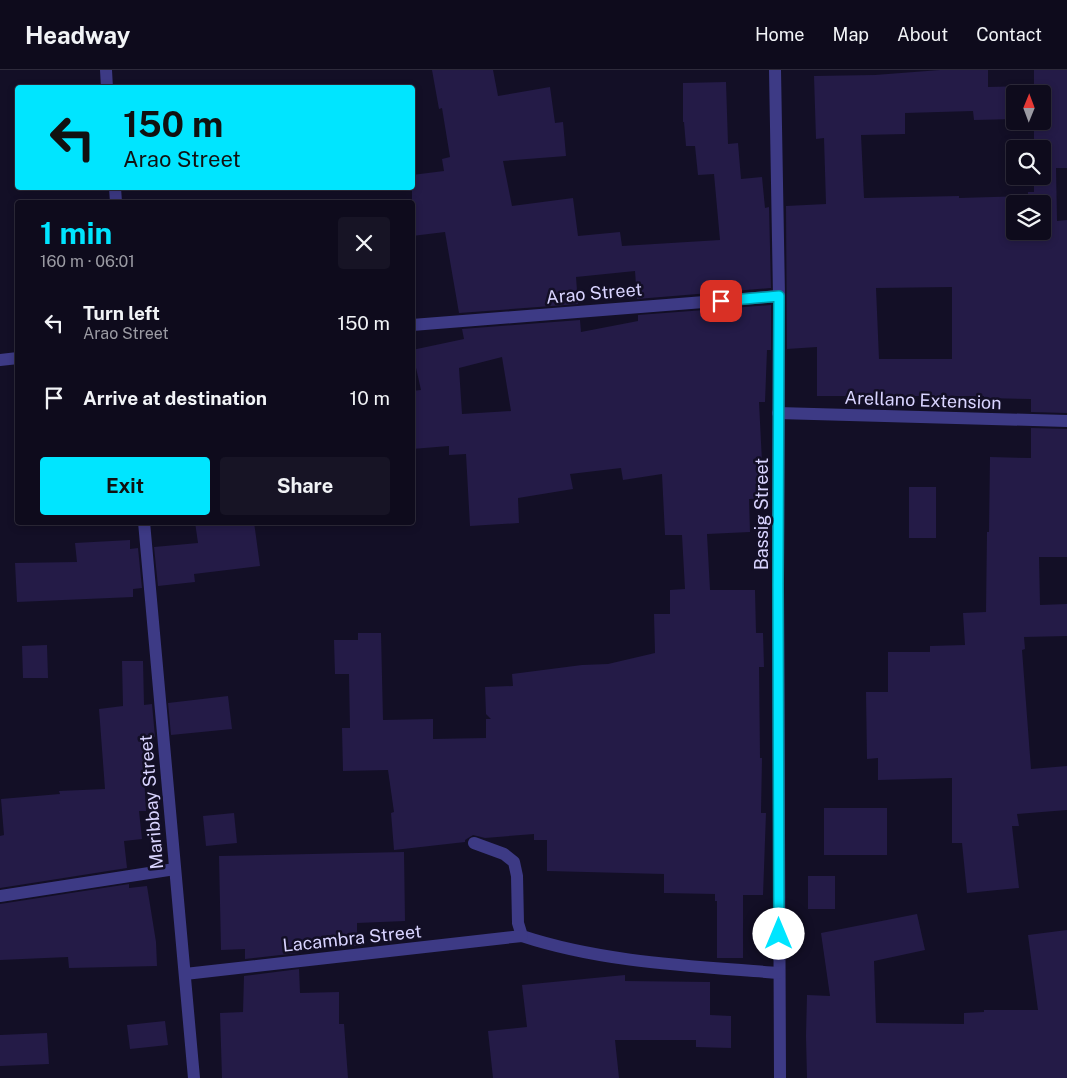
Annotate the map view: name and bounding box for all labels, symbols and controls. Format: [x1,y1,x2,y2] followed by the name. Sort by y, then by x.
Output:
[25,21,130,49] text: Headway
[755,24,805,45] text: Home
[833,24,869,45] text: Map
[897,24,948,45] text: About
[976,24,1042,45] text: Contact
[1006,85,1051,130] north arrow
[1006,85,1051,240] map controls
[123,104,223,145] text: 150 m
[40,105,105,170] icon: left
[1006,140,1051,185] button: search
[123,146,241,172] text: Arao Street
[1006,195,1051,240] button: layers
[40,215,112,251] text: 1 min
[338,217,390,269] button: close
[40,252,135,271] text: 160 m · 06:01
[545,278,643,308] street label: Arao Street
[700,280,742,322] pin
[707,287,735,315] icon: arrive
[83,302,160,324] text: Turn left
[40,309,68,337] icon: left
[337,312,390,334] text: 150 m
[83,324,169,343] text: Arao Street
[40,384,68,412] icon: arrive
[83,387,267,409] text: Arrive at destination
[350,387,390,409] text: 10 m
[844,387,1002,413] street label: Arellano Extension
[40,457,210,515] button: Exit
[220,457,390,515] button: Share
[751,458,772,570] street label: Bassig Street
[135,734,167,870] street label: Maribbay Street
[752,907,804,959] position arrow
[281,920,423,956] street label: Lacambra Street

